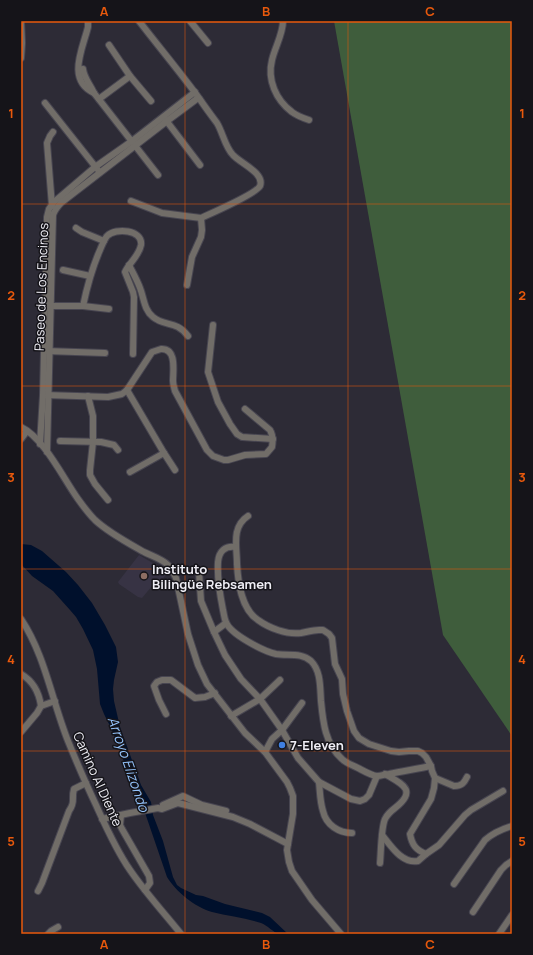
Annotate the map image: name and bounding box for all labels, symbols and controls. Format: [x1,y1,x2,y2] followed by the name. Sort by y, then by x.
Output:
[100,2,109,20] text: A
[262,2,270,20] text: B
[425,2,435,20] text: C
[8,104,14,122] text: 1
[519,104,525,122] text: 1
[30,222,52,351] street label: Paseo de Los Encinos
[7,286,15,304] text: 2
[518,286,526,304] text: 2
[7,468,15,486] text: 3
[518,468,526,486] text: 3
[152,560,272,593] place label: Instituto Bilingüe Rebsamen
[139,571,149,581] marker: Instituto Bilingüe Rebsamen
[7,650,15,668] text: 4
[518,650,526,668] text: 4
[104,714,154,815] water label: Arroyo Elizondo
[69,729,127,830] street label: Camino Al Diente
[290,736,344,754] place label: 7-Eleven
[277,740,287,750] marker: 7-Eleven
[7,832,15,850] text: 5
[518,832,526,850] text: 5
[100,935,109,953] text: A
[262,935,270,953] text: B
[425,935,435,953] text: C

